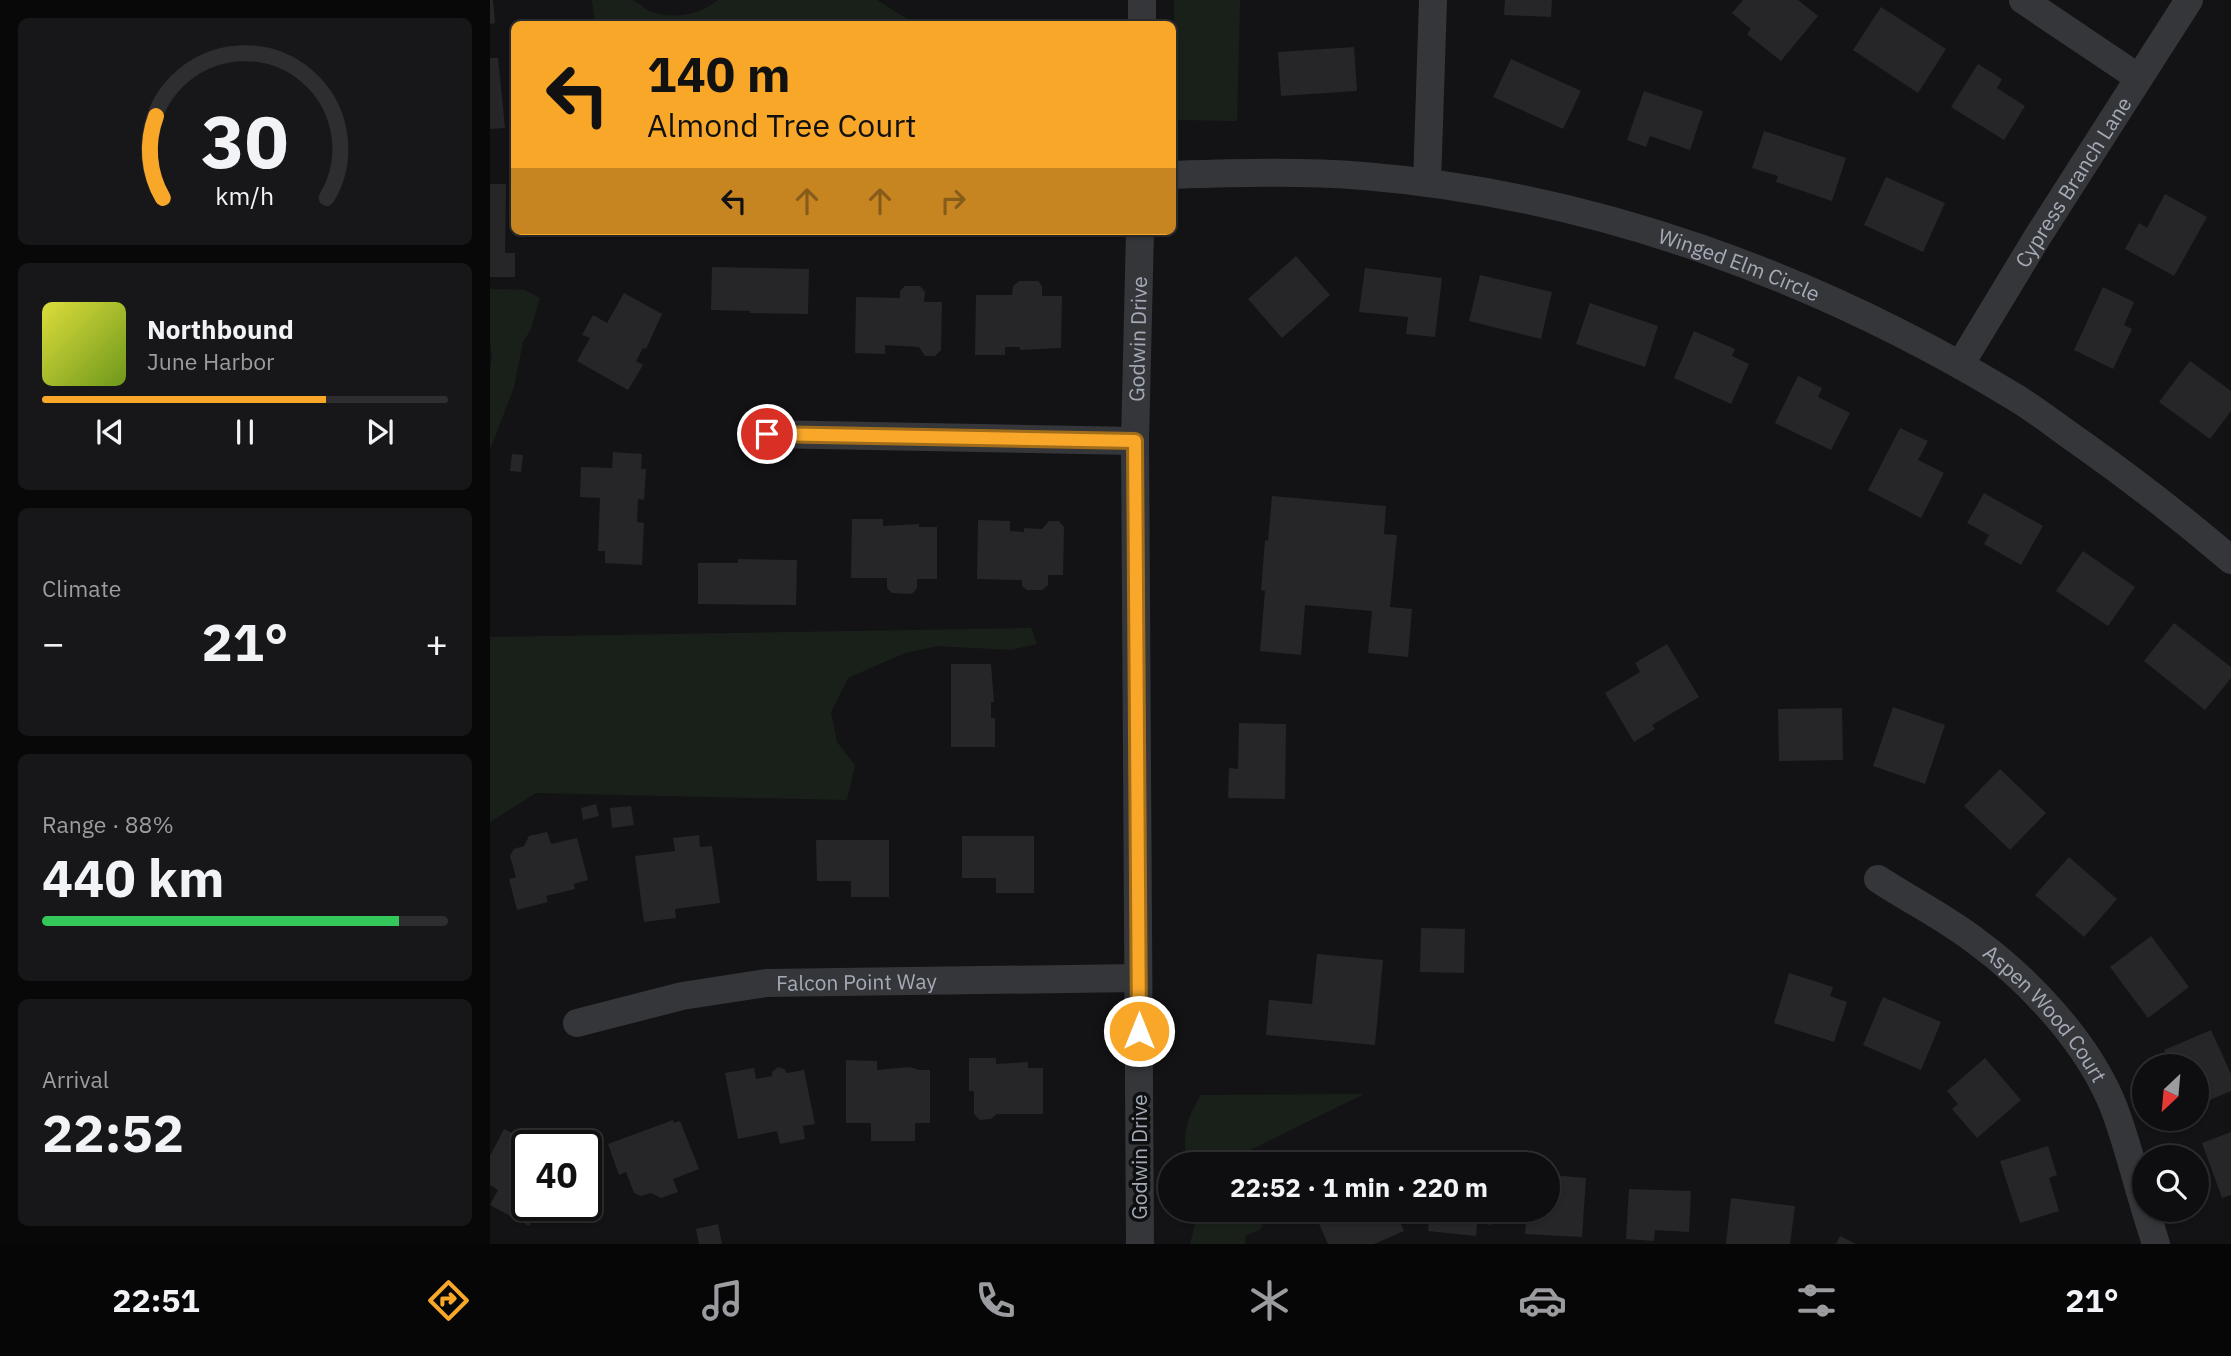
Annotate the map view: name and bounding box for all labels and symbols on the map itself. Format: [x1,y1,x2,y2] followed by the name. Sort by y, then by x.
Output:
[2008,91,2138,273] street label: Cypress Branch Lane
[1655,221,1824,308] street label: Winged Elm Circle
[1122,276,1153,402] street label: Godwin Drive
[737,404,797,464] pin
[1978,938,2113,1087] street label: Aspen Wood Court
[776,967,938,997] street label: Falcon Point Way
[1102,994,1176,1068] position arrow
[2132,1054,2208,1130] north arrow
[1125,1094,1153,1220] street label: Godwin Drive
[511,1130,602,1221] speed limit sign: 40

